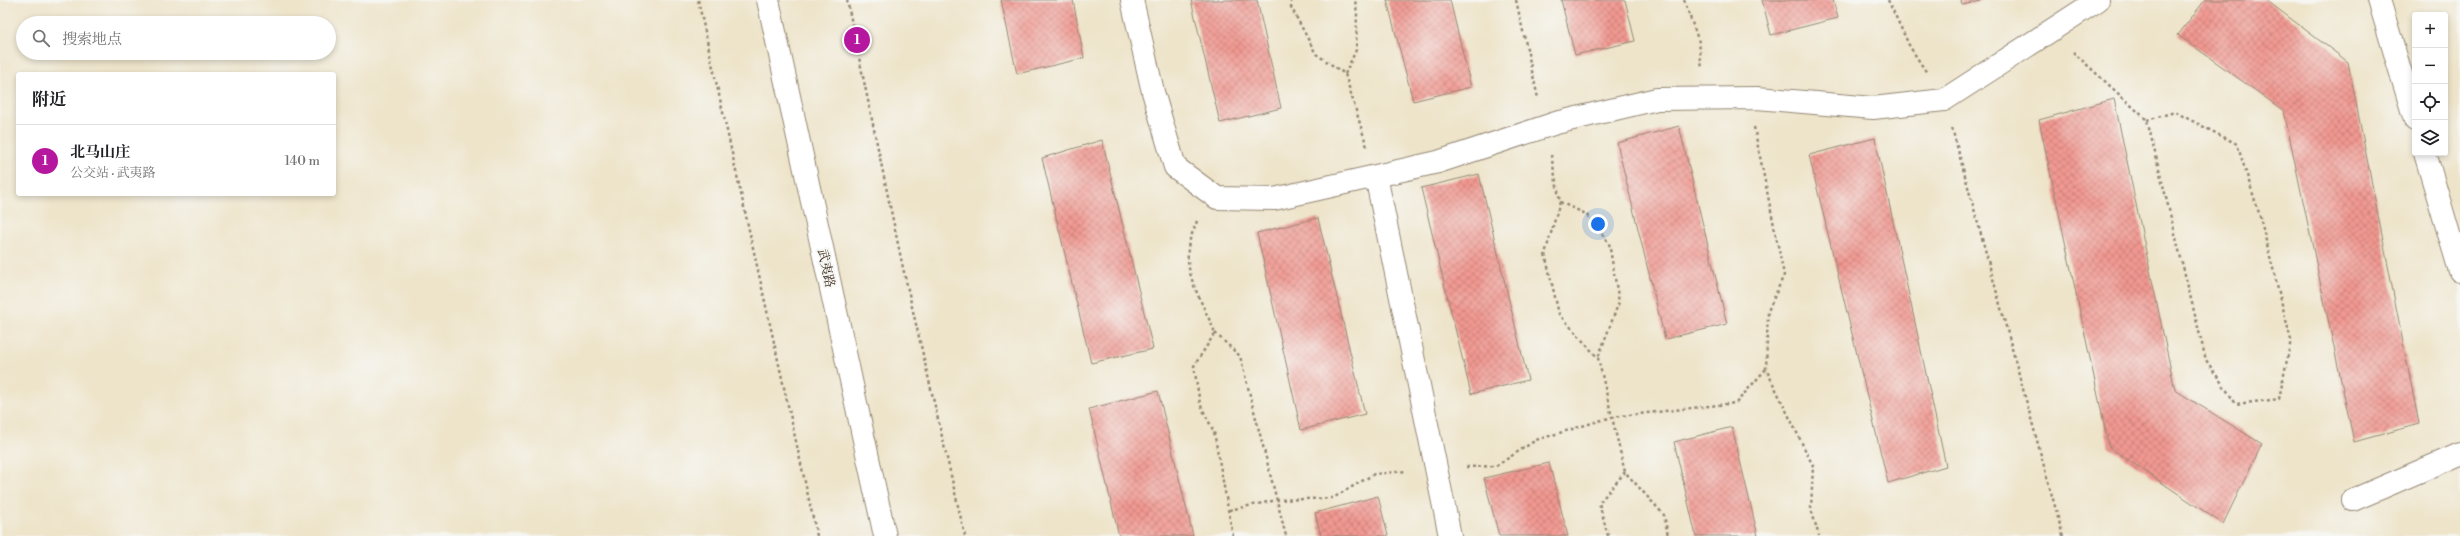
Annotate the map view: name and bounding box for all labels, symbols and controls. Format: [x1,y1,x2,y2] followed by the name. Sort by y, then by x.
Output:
[2412,12,2448,156] map controls
[2412,12,2448,48] button: +
[16,16,336,60] search box
[844,25,870,55] pin: 1
[30,27,52,49] icon: search
[62,30,122,49] text: 搜索地点
[2412,48,2448,84] button: −
[2412,84,2448,120] button: locate
[32,89,66,111] text: 附近
[2412,120,2448,156] button: layers
[70,143,130,162] text: 北马山庄
[42,153,48,169] text: 1
[284,153,320,169] text: 140 m
[70,165,156,181] text: 公交站 · 武夷路
[1588,214,1608,234] your location
[814,247,838,289] street label: 武夷路

